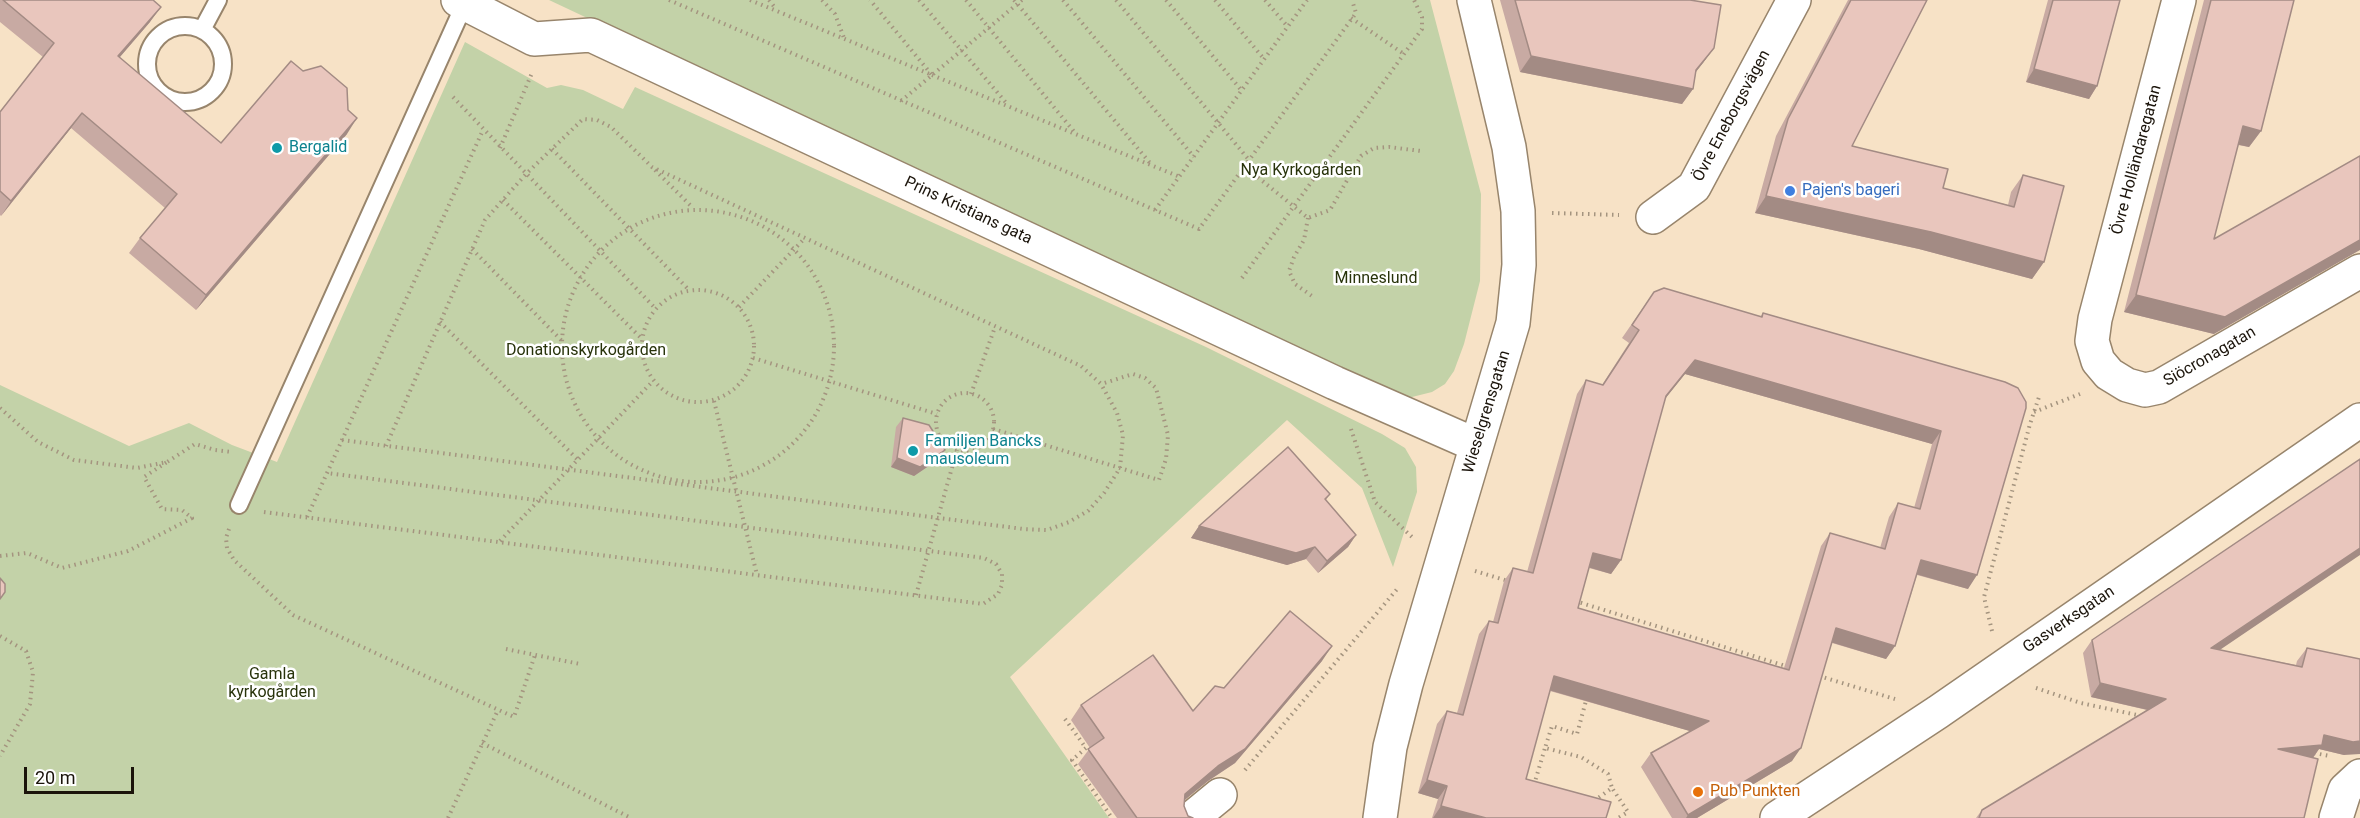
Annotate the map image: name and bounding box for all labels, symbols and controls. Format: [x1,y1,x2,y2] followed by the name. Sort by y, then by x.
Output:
[1689,47,1775,185] street label: Övre Eneborgsvägen
[2108,83,2166,237] street label: Övre Holländaregatan
[289,138,347,158] place label: Bergalid
[270,141,284,155] marker: Bergalid
[1241,161,1361,181] park label: Nya Kyrkogården
[901,173,1035,249] street label: Prins Kristians gata
[1802,181,1900,201] place label: Pajen's bageri
[1783,184,1797,198] marker: Pajen's bageri
[1335,269,1417,289] park label: Minneslund
[2160,323,2260,391] street label: Siöcronagatan
[506,341,666,361] park label: Donationskyrkogården
[1459,348,1515,476] street label: Wieselgrensgatan
[925,432,1041,470] place label: Familjen Bancks mausoleum
[906,444,920,458] marker: Familjen Bancks mausoleum
[2020,582,2118,658] street label: Gasverksgatan
[228,665,316,703] park label: Gamla kyrkogården
[27,755,136,793] scale bar
[35,767,75,788] text: 20 m
[1710,782,1800,802] place label: Pub Punkten
[1691,785,1705,799] marker: Pub Punkten

